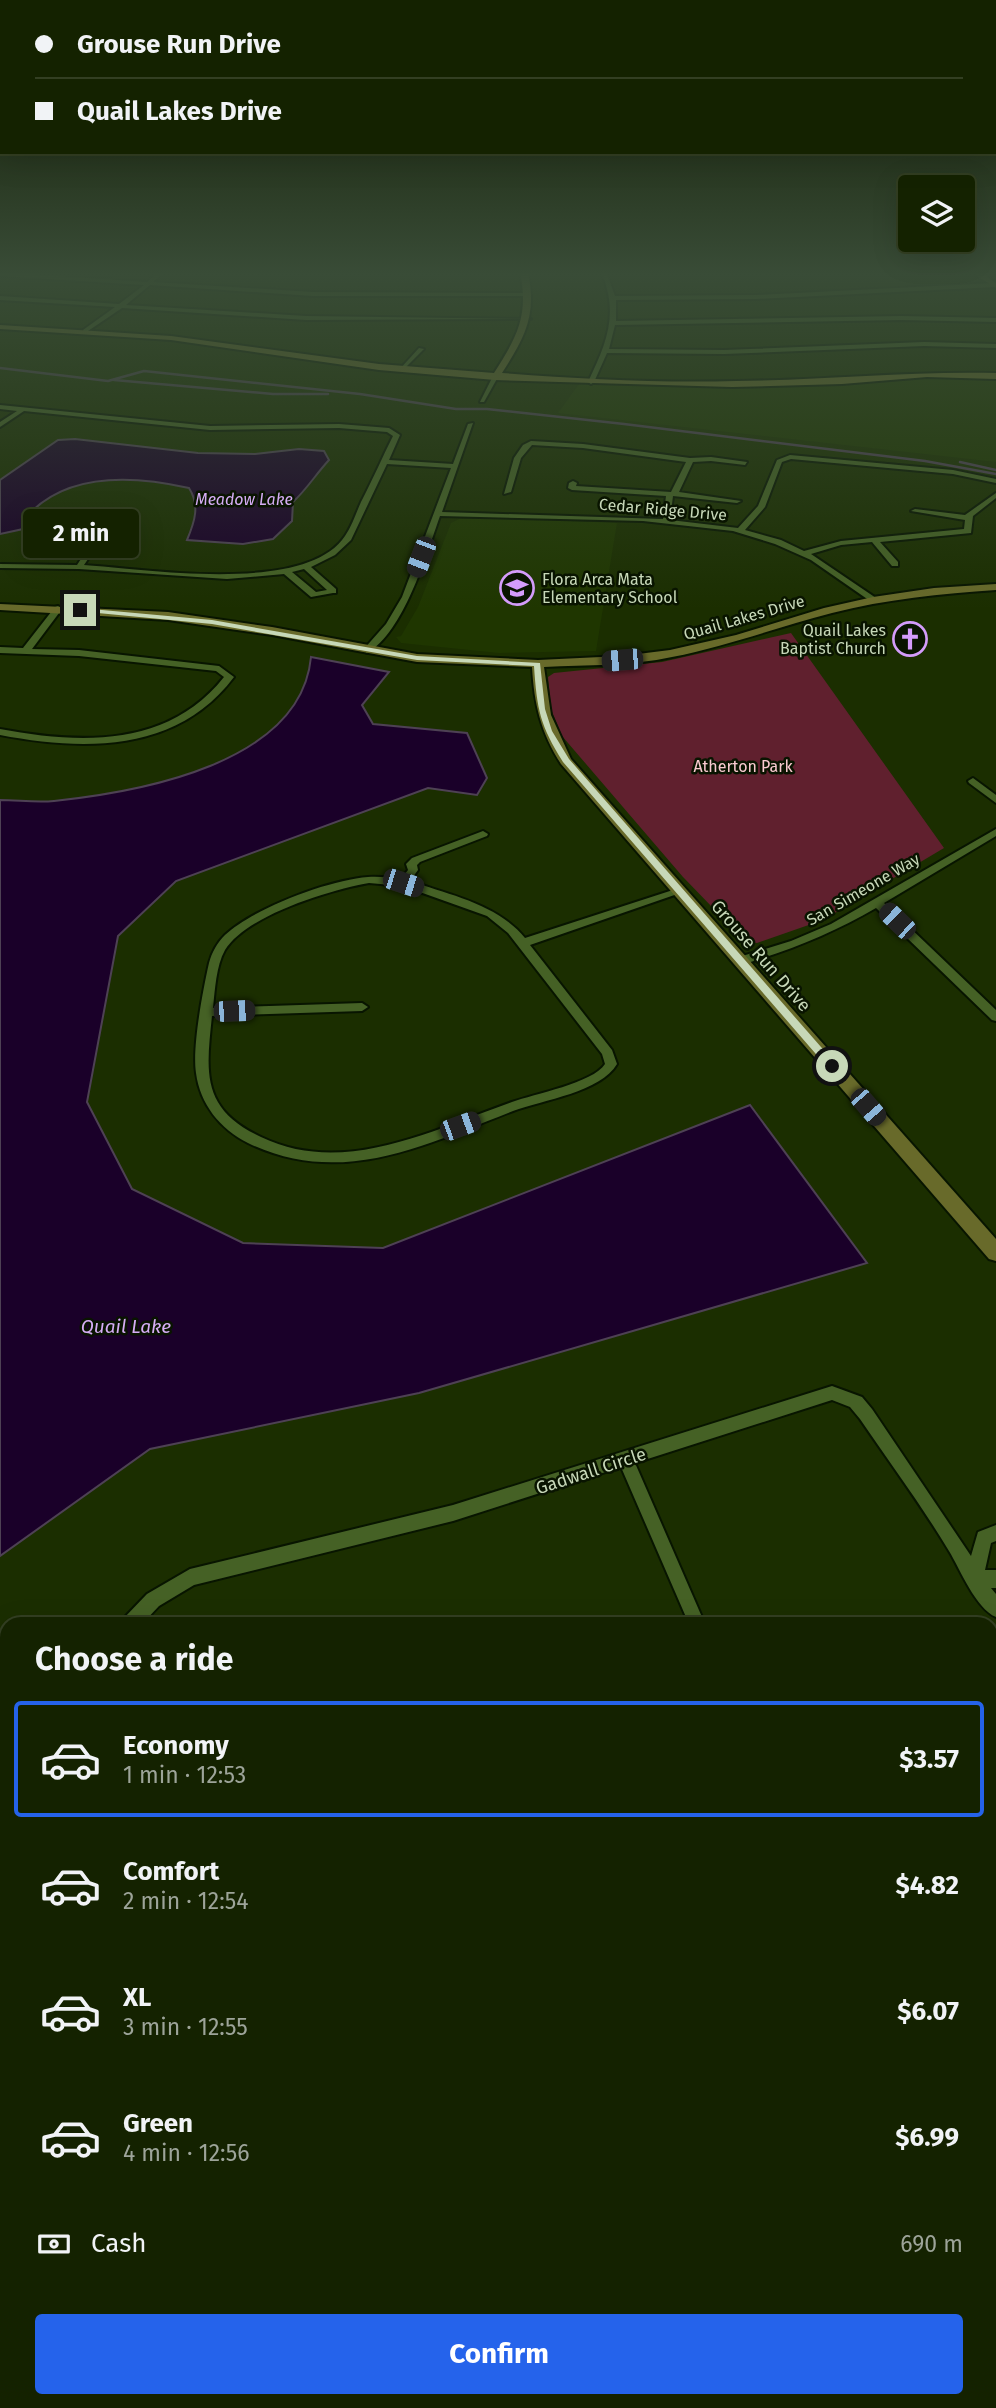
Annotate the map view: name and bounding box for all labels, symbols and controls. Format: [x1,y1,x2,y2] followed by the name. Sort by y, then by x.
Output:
[77,29,281,60] text: Grouse Run Drive
[77,96,282,127] text: Quail Lakes Drive
[898,175,975,252] map controls
[898,175,975,252] button: layers
[195,490,293,509] water label: Meadow Lake
[598,494,728,525] street label: Cedar Ridge Drive
[22,508,138,558] callout: 2 min
[53,519,109,547] text: 2 min
[404,534,439,580] car
[498,569,536,607] school or university icon: Flora Arca Mata Elementary School
[542,570,678,607] place label: Flora Arca Mata Elementary School
[681,591,807,644] street label: Quail Lakes Drive
[64,594,96,626] route end
[891,620,929,658] church icon: Quail Lakes Baptist Church
[780,621,886,658] place label: Quail Lakes Baptist Church
[601,648,644,672] car
[693,757,793,776] park label: Atherton Park
[803,849,923,930] street label: San Simeone Way
[380,867,427,899] car
[707,896,815,1016] street label: Grouse Run Drive
[875,899,920,943] car
[213,1000,256,1022] car
[816,1050,848,1082] route start
[847,1084,890,1130] car
[437,1109,484,1143] car
[81,1315,171,1338] water label: Quail Lake
[533,1443,649,1499] street label: Gadwall Circle
[35,1640,233,1678] text: Choose a ride
[39,1728,102,1791] icon: car
[123,1730,229,1761] text: Economy
[899,1744,959,1775] text: $3.57
[123,1761,246,1789] text: 1 min · 12:53
[39,1854,102,1917] icon: car
[123,1856,219,1887] text: Comfort
[896,1870,959,1901] text: $4.82
[123,1887,249,1915] text: 2 min · 12:54
[39,1980,102,2043] icon: car
[123,1982,151,2013] text: XL
[897,1996,959,2027] text: $6.07
[123,2013,248,2041] text: 3 min · 12:55
[39,2106,102,2169] icon: car
[123,2108,193,2139] text: Green
[895,2122,959,2153] text: $6.99
[123,2139,249,2167] text: 4 min · 12:56
[35,2225,73,2263] icon: cash
[91,2228,147,2259] text: Cash
[900,2230,963,2258] text: 690 m
[35,2314,963,2394] button: Confirm

